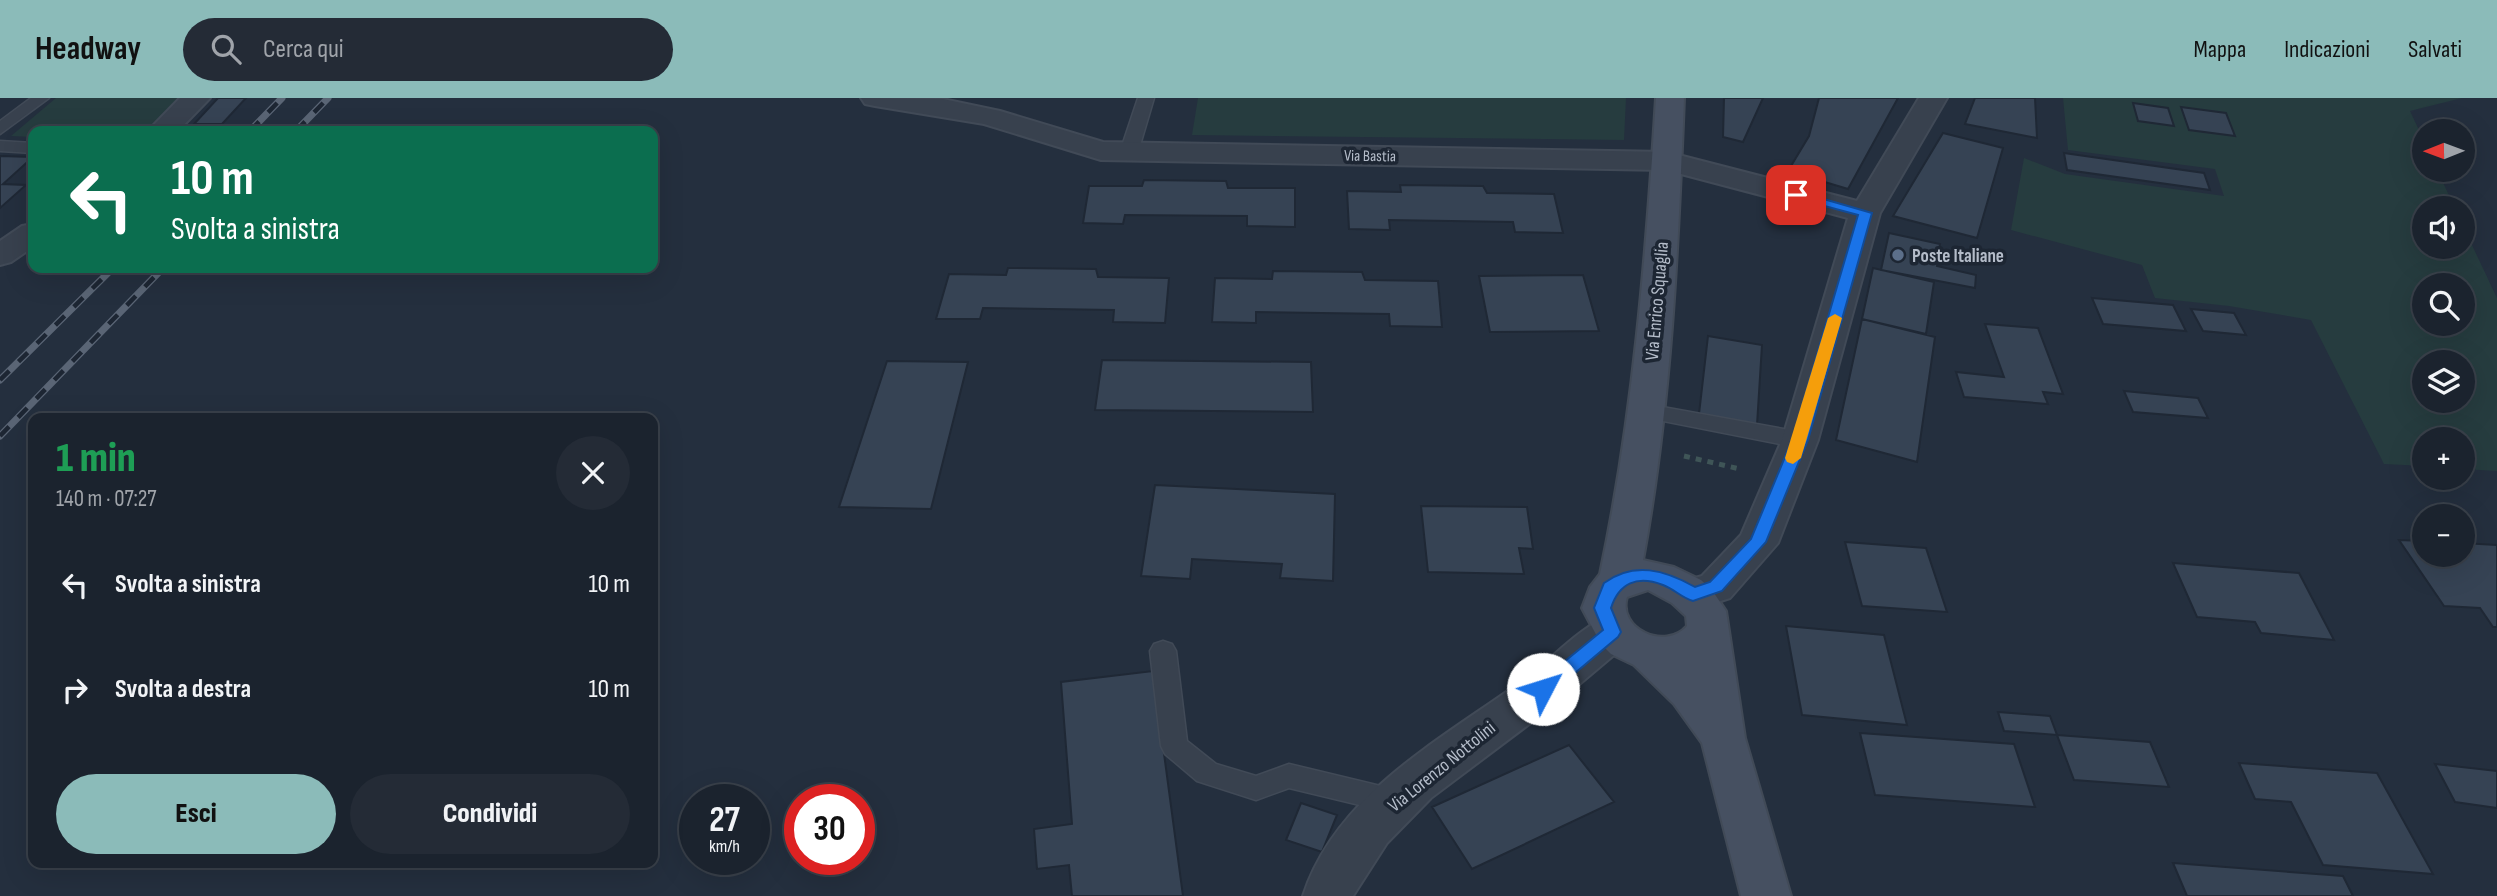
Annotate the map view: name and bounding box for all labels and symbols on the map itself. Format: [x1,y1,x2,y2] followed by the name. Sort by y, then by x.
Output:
[2412,119,2474,182] north arrow
[1344,147,1396,166] street label: Via Bastia
[1766,165,1826,225] pin
[1641,241,1674,362] street label: Via Enrico Squaglia
[1912,245,2004,268] place label: Poste Italiane
[1890,247,1906,263] marker: Poste Italiane
[1506,652,1580,726] position arrow
[1384,717,1500,817] street label: Via Lorenzo Nottolini
[784,784,875,875] speed limit sign: 30

